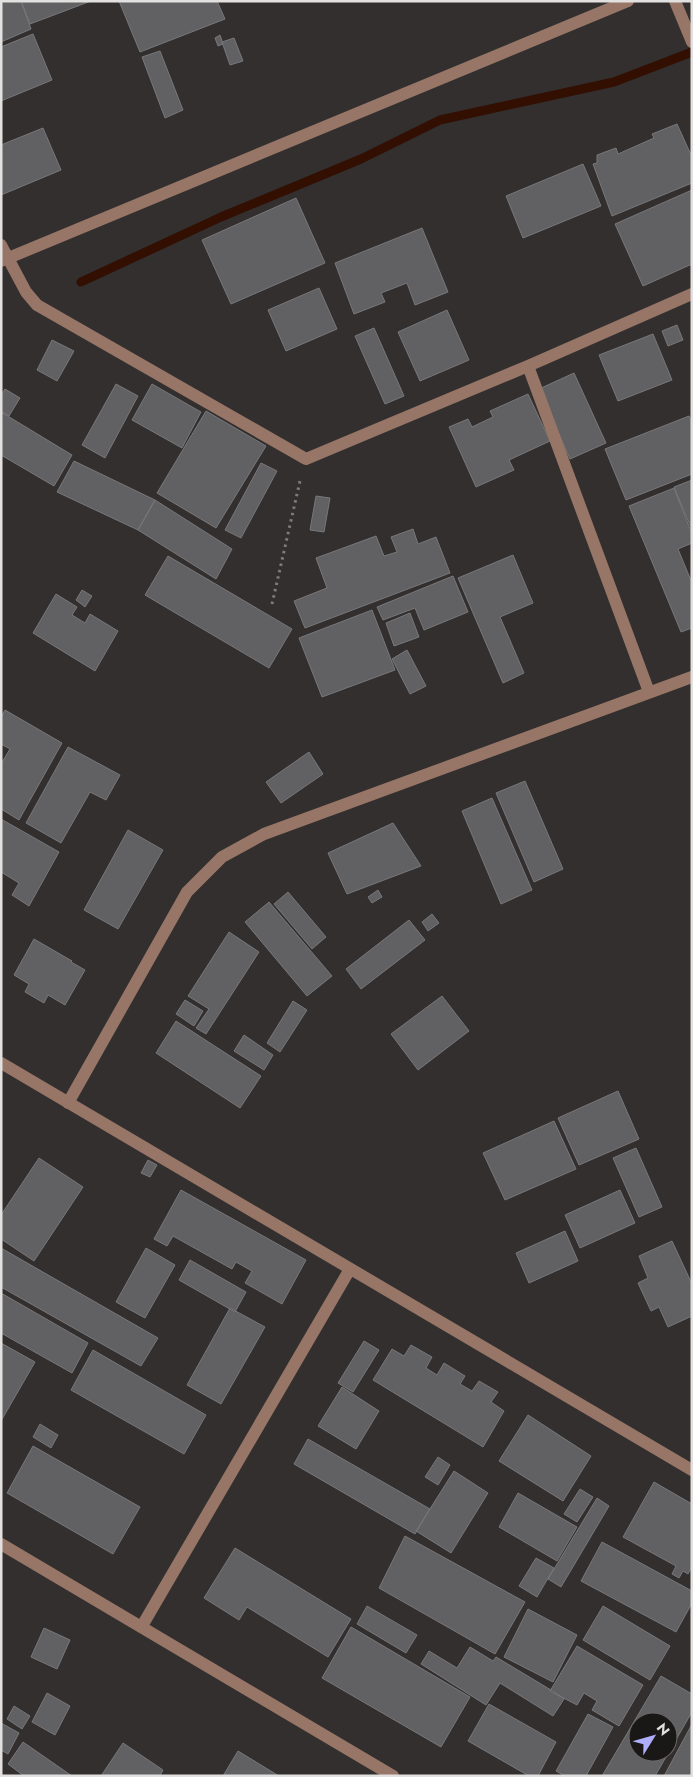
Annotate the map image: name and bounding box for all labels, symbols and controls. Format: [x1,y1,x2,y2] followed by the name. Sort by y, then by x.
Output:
[628,1712,678,1762] north arrow
[652,1719,675,1740] text: N

